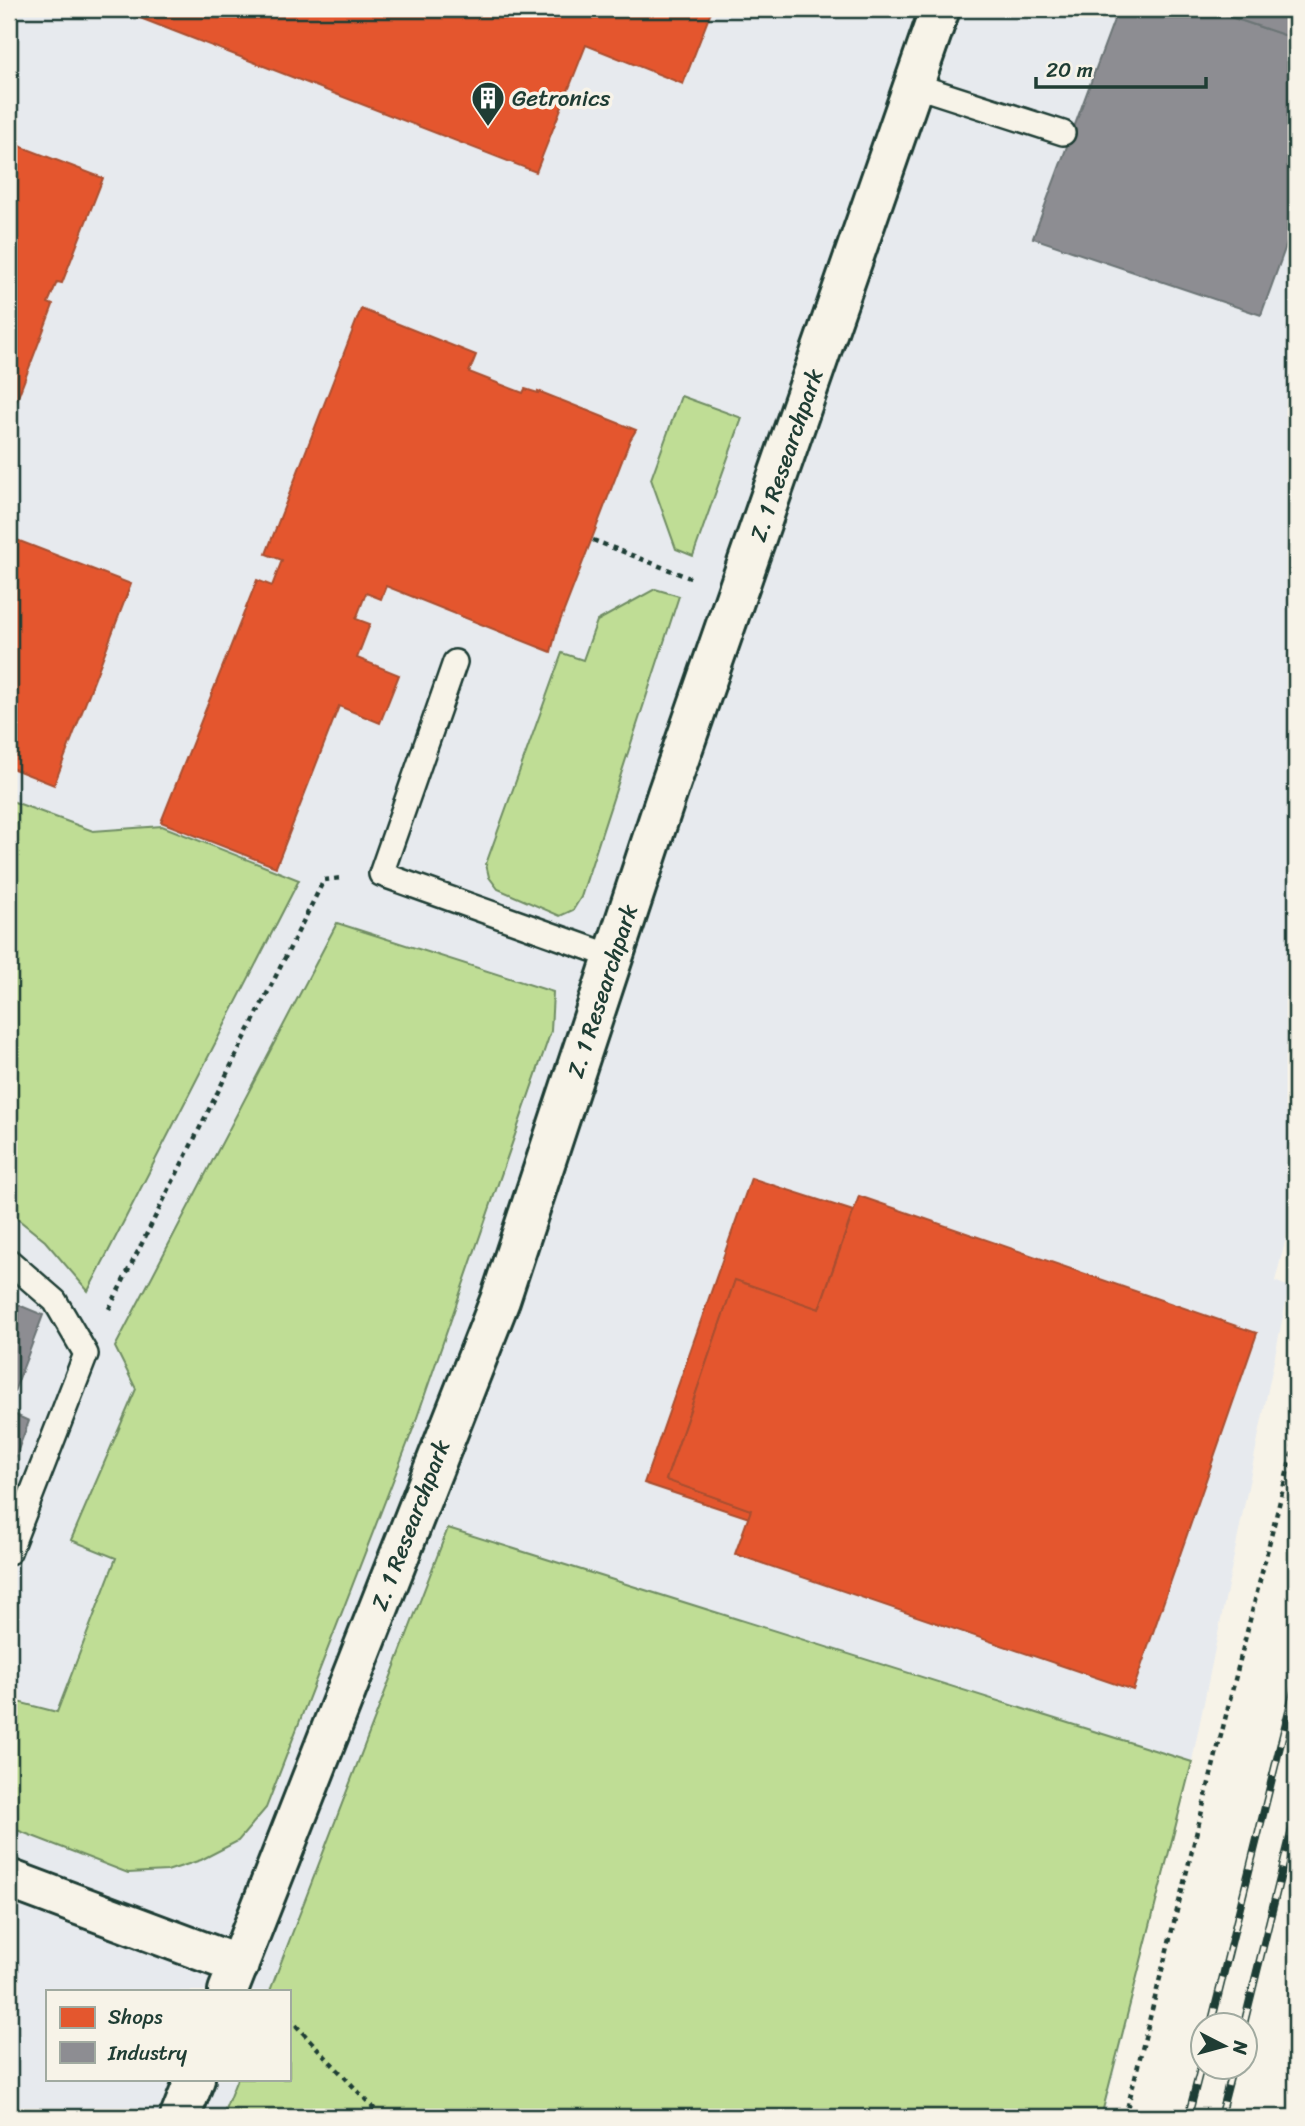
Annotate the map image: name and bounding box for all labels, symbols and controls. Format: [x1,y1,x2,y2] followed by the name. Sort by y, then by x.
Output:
[1036,46,1205,90] scale bar
[1046,51,1093,89] text: 20 m
[512,78,611,119] place label: Getronics
[469,79,507,128] building icon: Getronics
[738,362,835,547] street label: Z. 1 Researchpark
[555,898,650,1083] street label: Z. 1 Researchpark
[359,1433,462,1617] street label: Z. 1 Researchpark
[46,1990,290,2080] legend
[108,1998,163,2036] text: Shops
[1190,2010,1260,2080] north arrow
[107,2034,187,2072] text: Industry
[1223,2038,1258,2057] text: N

